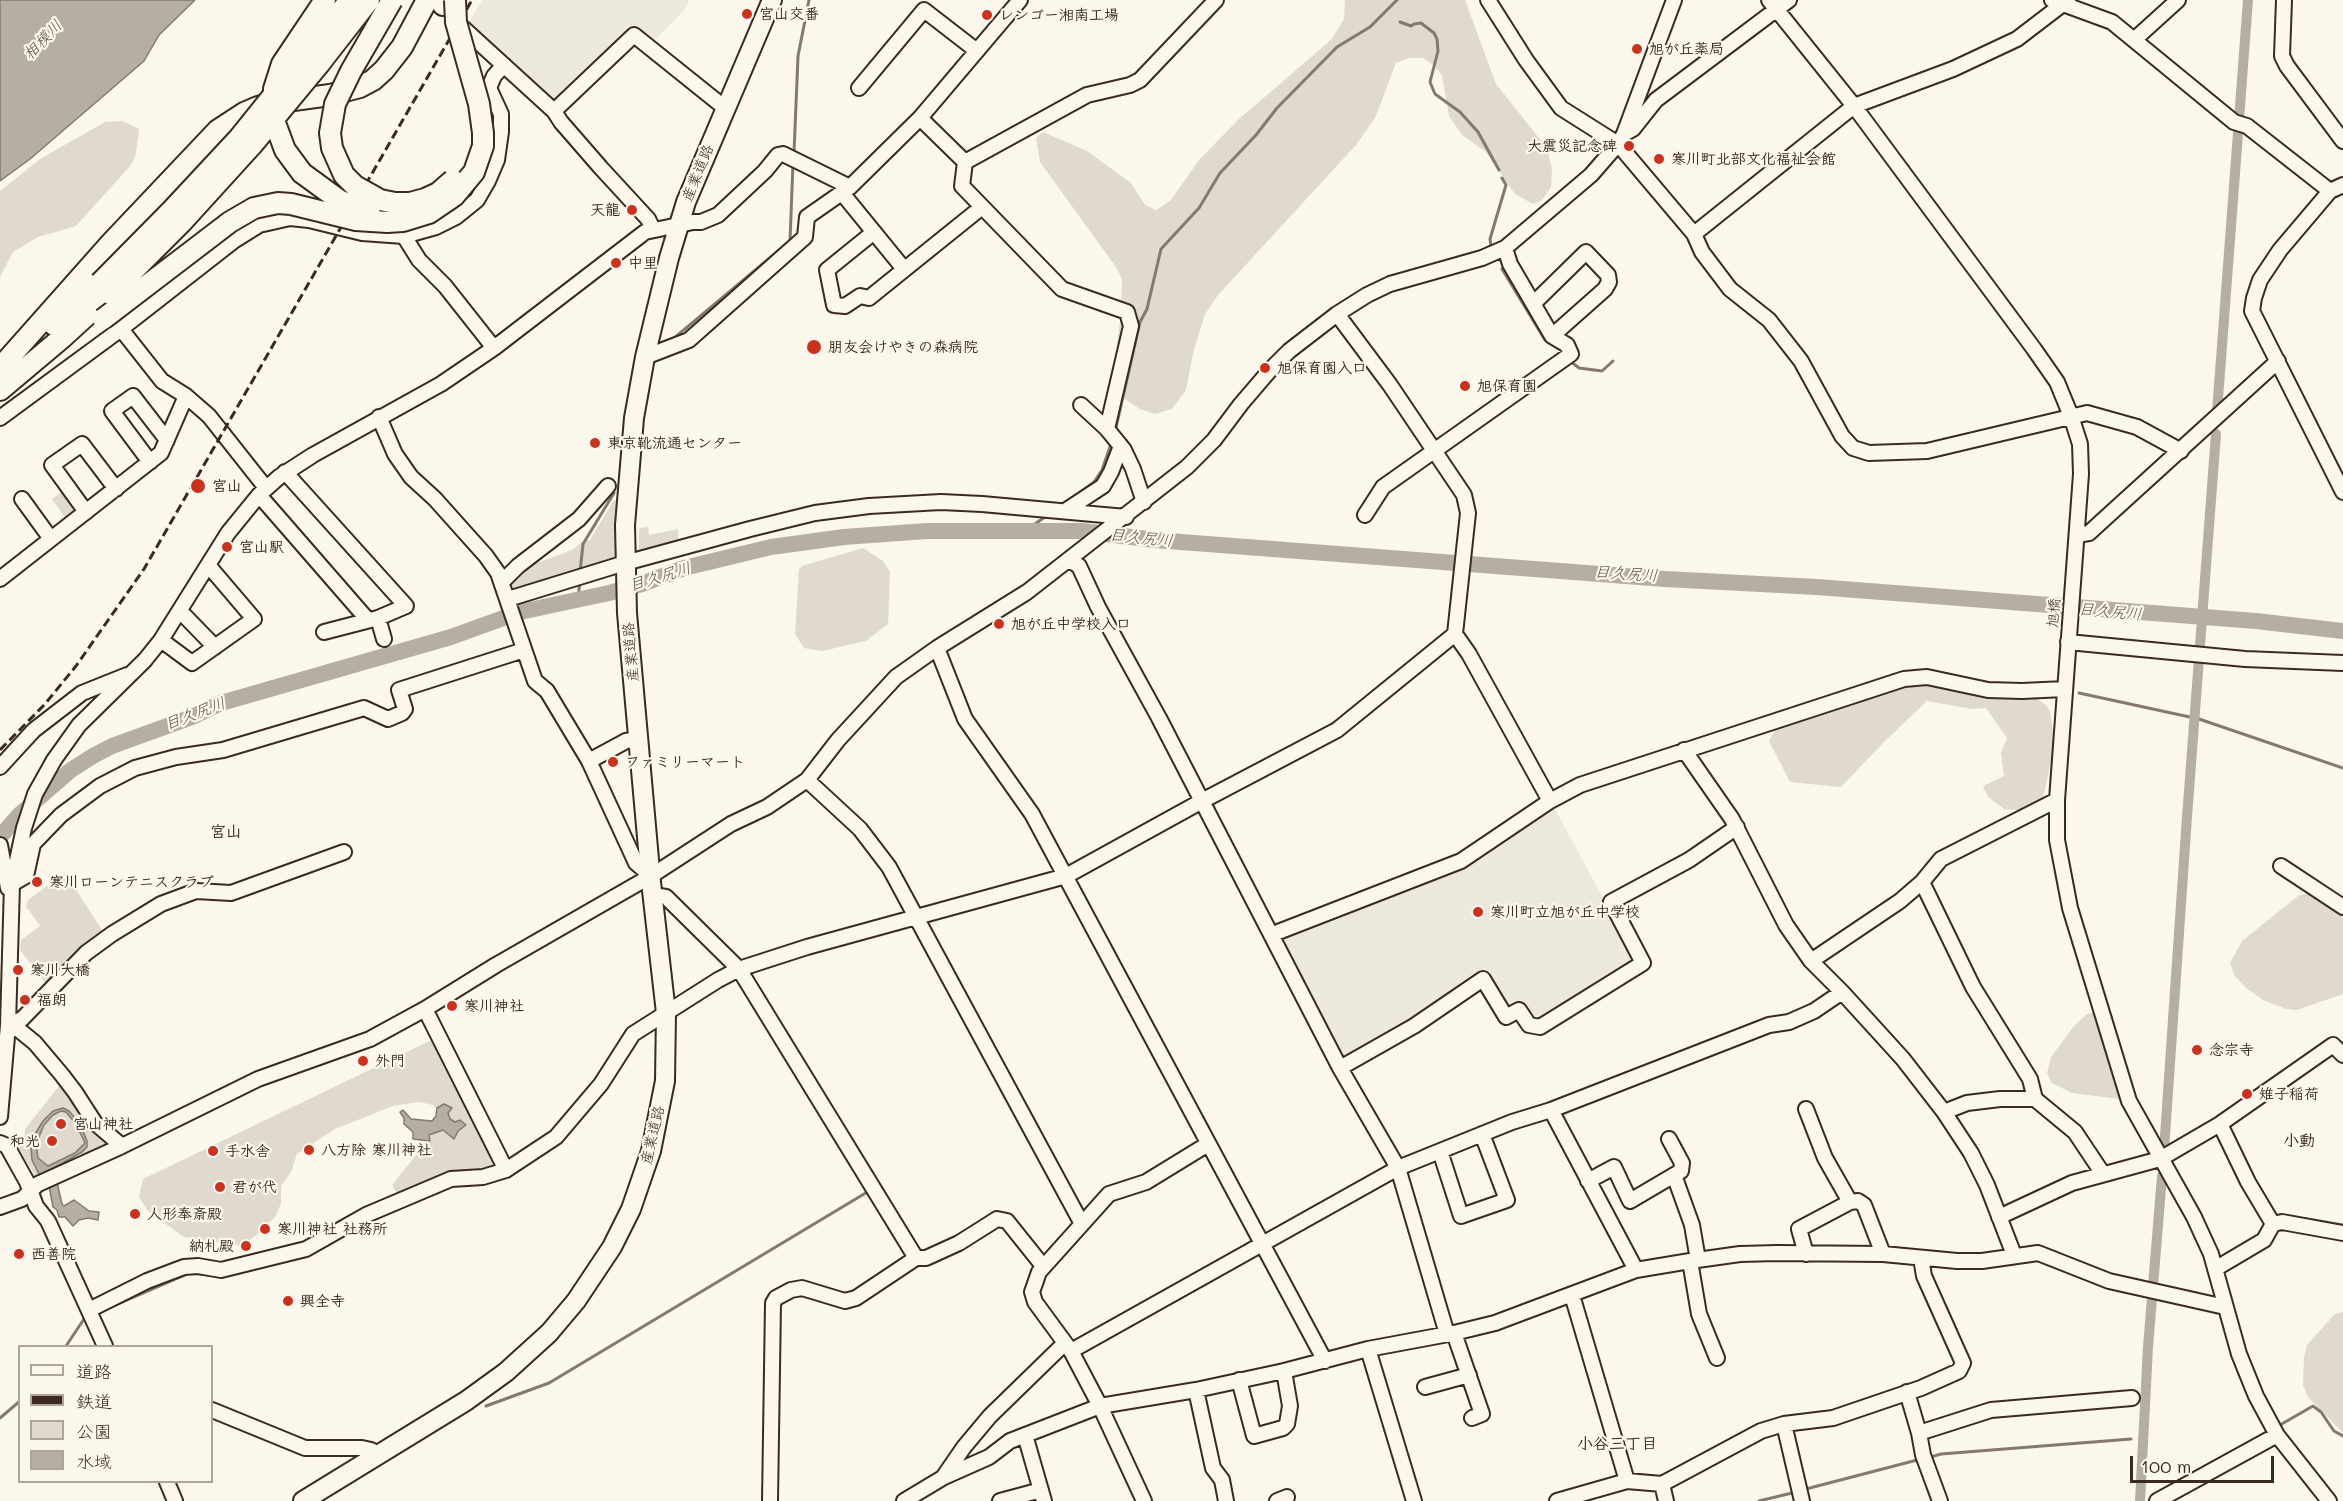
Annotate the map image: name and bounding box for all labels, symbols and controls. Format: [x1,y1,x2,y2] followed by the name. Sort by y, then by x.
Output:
[759,5,819,23] place label: 宮山交番
[999,6,1119,24] place label: レンゴー湘南工場
[740,7,754,21] marker: 宮山交番
[980,8,994,22] marker: レンゴー湘南工場
[19,16,67,64] water label: 相模川
[1649,40,1724,58] place label: 旭が丘薬局
[1630,42,1644,56] marker: 旭が丘薬局
[1527,137,1617,155] place label: 大震災記念碑
[1622,139,1636,153] marker: 大震災記念碑
[678,142,718,204] street label: 産業道路
[1671,150,1836,168] place label: 寒川町北部文化福祉会館
[1652,152,1666,166] marker: 寒川町北部文化福祉会館
[590,201,620,219] place label: 天龍
[625,203,639,217] marker: 天龍
[628,254,658,272] place label: 中里
[609,256,623,270] marker: 中里
[805,338,823,356] marker: 朋友会けやきの森病院
[828,338,978,356] place label: 朋友会けやきの森病院
[1277,359,1367,377] place label: 旭保育園入口
[1258,361,1272,375] marker: 旭保育園入口
[1477,377,1537,395] place label: 旭保育園
[1458,379,1472,393] marker: 旭保育園
[607,434,742,452] place label: 東京靴流通センター
[588,436,602,450] marker: 東京靴流通センター
[189,477,207,495] marker: 宮山
[212,477,242,495] place label: 宮山
[1108,525,1174,551] water label: 目久尻川
[239,538,284,556] place label: 宮山駅
[220,540,234,554] marker: 宮山駅
[627,558,693,596] water label: 目久尻川
[1593,562,1659,586] water label: 目久尻川
[2044,597,2064,629] street label: 旭橋
[2077,600,2143,624] water label: 目久尻川
[1011,615,1131,633] place label: 旭が丘中学校入口
[992,617,1006,631] marker: 旭が丘中学校入口
[619,621,643,683] street label: 産業道路
[162,694,228,734] water label: 目久尻川
[625,753,745,771] place label: ファミリーマート
[606,755,620,769] marker: ファミリーマート
[210,822,242,842] district label: 宮山
[49,873,214,891] place label: 寒川ローンテニスクラブ
[30,875,44,889] marker: 寒川ローンテニスクラブ
[1490,903,1640,921] place label: 寒川町立旭が丘中学校
[1471,905,1485,919] marker: 寒川町立旭が丘中学校
[30,961,90,979] place label: 寒川大橋
[11,963,25,977] marker: 寒川大橋
[37,991,67,1009] place label: 福朗
[18,993,32,1007] marker: 福朗
[464,997,524,1015] place label: 寒川神社
[445,999,459,1013] marker: 寒川神社
[2209,1041,2254,1059] place label: 念宗寺
[2190,1043,2204,1057] marker: 念宗寺
[375,1052,405,1070] place label: 外門
[356,1054,370,1068] marker: 外門
[2259,1085,2319,1103] place label: 雉子稲荷
[2240,1087,2254,1101] marker: 雉子稲荷
[637,1104,669,1166] street label: 産業道路
[73,1115,133,1133] place label: 宮山神社
[54,1117,68,1131] marker: 宮山神社
[2283,1131,2315,1151] district label: 小動
[10,1132,40,1150] place label: 和光
[45,1134,59,1148] marker: 和光
[321,1141,431,1159] place label: 八方除 寒川神社
[225,1142,270,1160] place label: 手水舎
[302,1143,316,1157] marker: 八方除 寒川神社
[206,1144,220,1158] marker: 手水舎
[232,1178,277,1196] place label: 君が代
[213,1180,227,1194] marker: 君が代
[147,1205,222,1223] place label: 人形奉斎殿
[128,1207,142,1221] marker: 人形奉斎殿
[277,1220,387,1238] place label: 寒川神社 社務所
[258,1222,272,1236] marker: 寒川神社 社務所
[189,1237,234,1255] place label: 納札殿
[239,1239,253,1253] marker: 納札殿
[31,1245,76,1263] place label: 西善院
[12,1247,26,1261] marker: 西善院
[300,1292,345,1310] place label: 興全寺
[281,1294,295,1308] marker: 興全寺
[18,1345,213,1483] legend
[76,1359,112,1383] text: 道路
[76,1389,112,1413] text: 鉄道
[76,1419,112,1443] text: 公園
[1577,1434,1657,1454] district label: 小谷三丁目
[2133,1444,2277,1482] scale bar
[76,1449,112,1473] text: 水域
[2141,1454,2191,1478] text: 100 m

